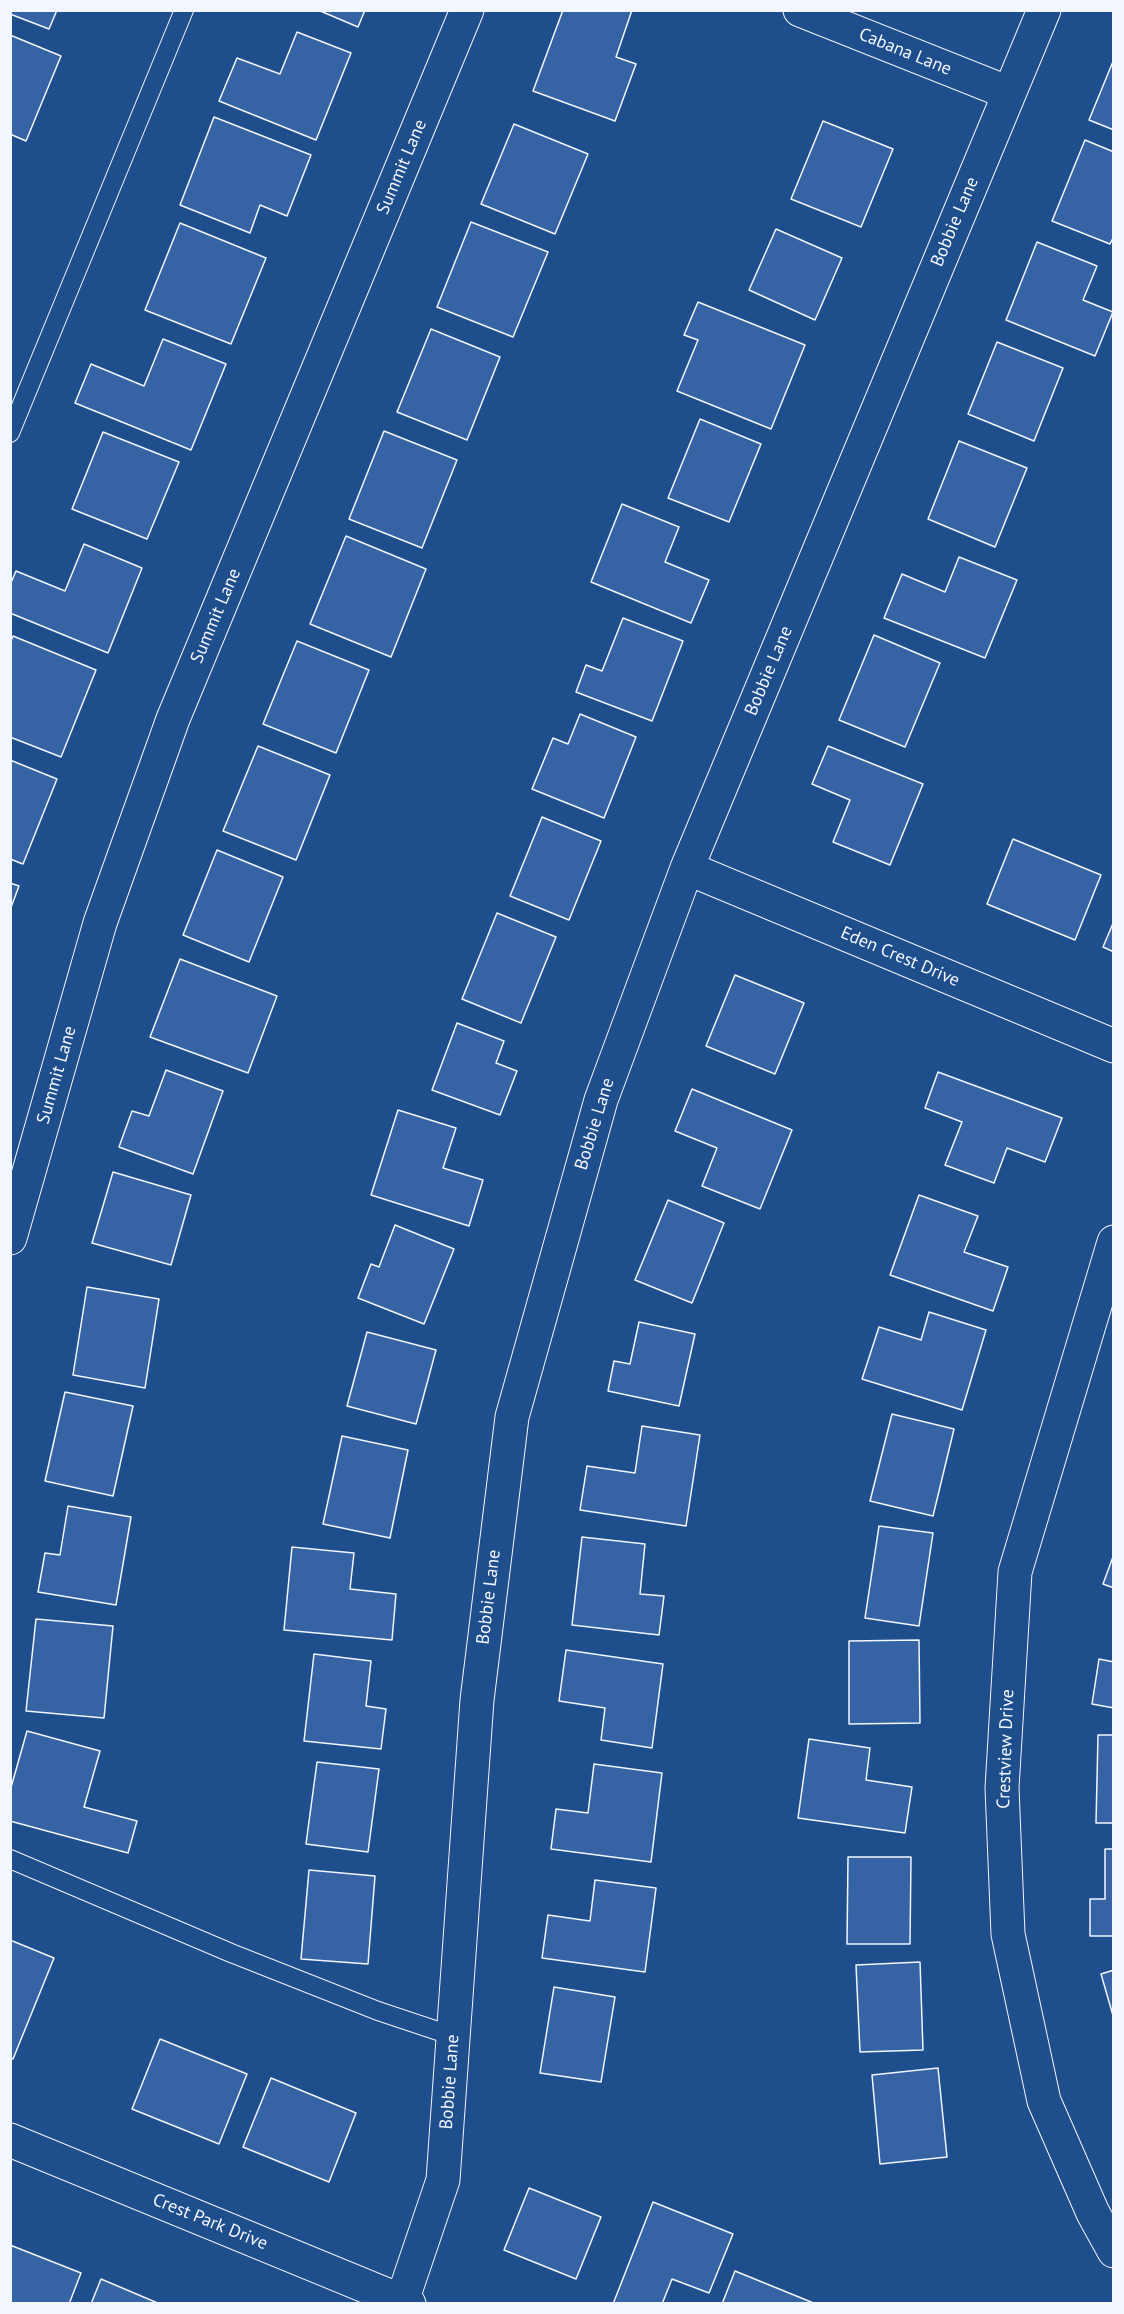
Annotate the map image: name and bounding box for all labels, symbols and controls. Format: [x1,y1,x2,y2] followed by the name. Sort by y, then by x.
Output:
[856,24,954,80] street label: Cabana Lane
[372,116,432,218] street label: Summit Lane
[926,174,984,270] street label: Bobbie Lane
[186,565,246,667] street label: Summit Lane
[740,623,798,719] street label: Bobbie Lane
[837,922,963,992] street label: Eden Crest Drive
[33,1023,81,1127] street label: Summit Lane
[571,1075,619,1173] street label: Bobbie Lane
[472,1548,506,1646] street label: Bobbie Lane
[993,1689,1019,1809] street label: Crestview Drive
[436,2034,464,2130] street label: Bobbie Lane
[149,2189,271,2255] street label: Crest Park Drive

